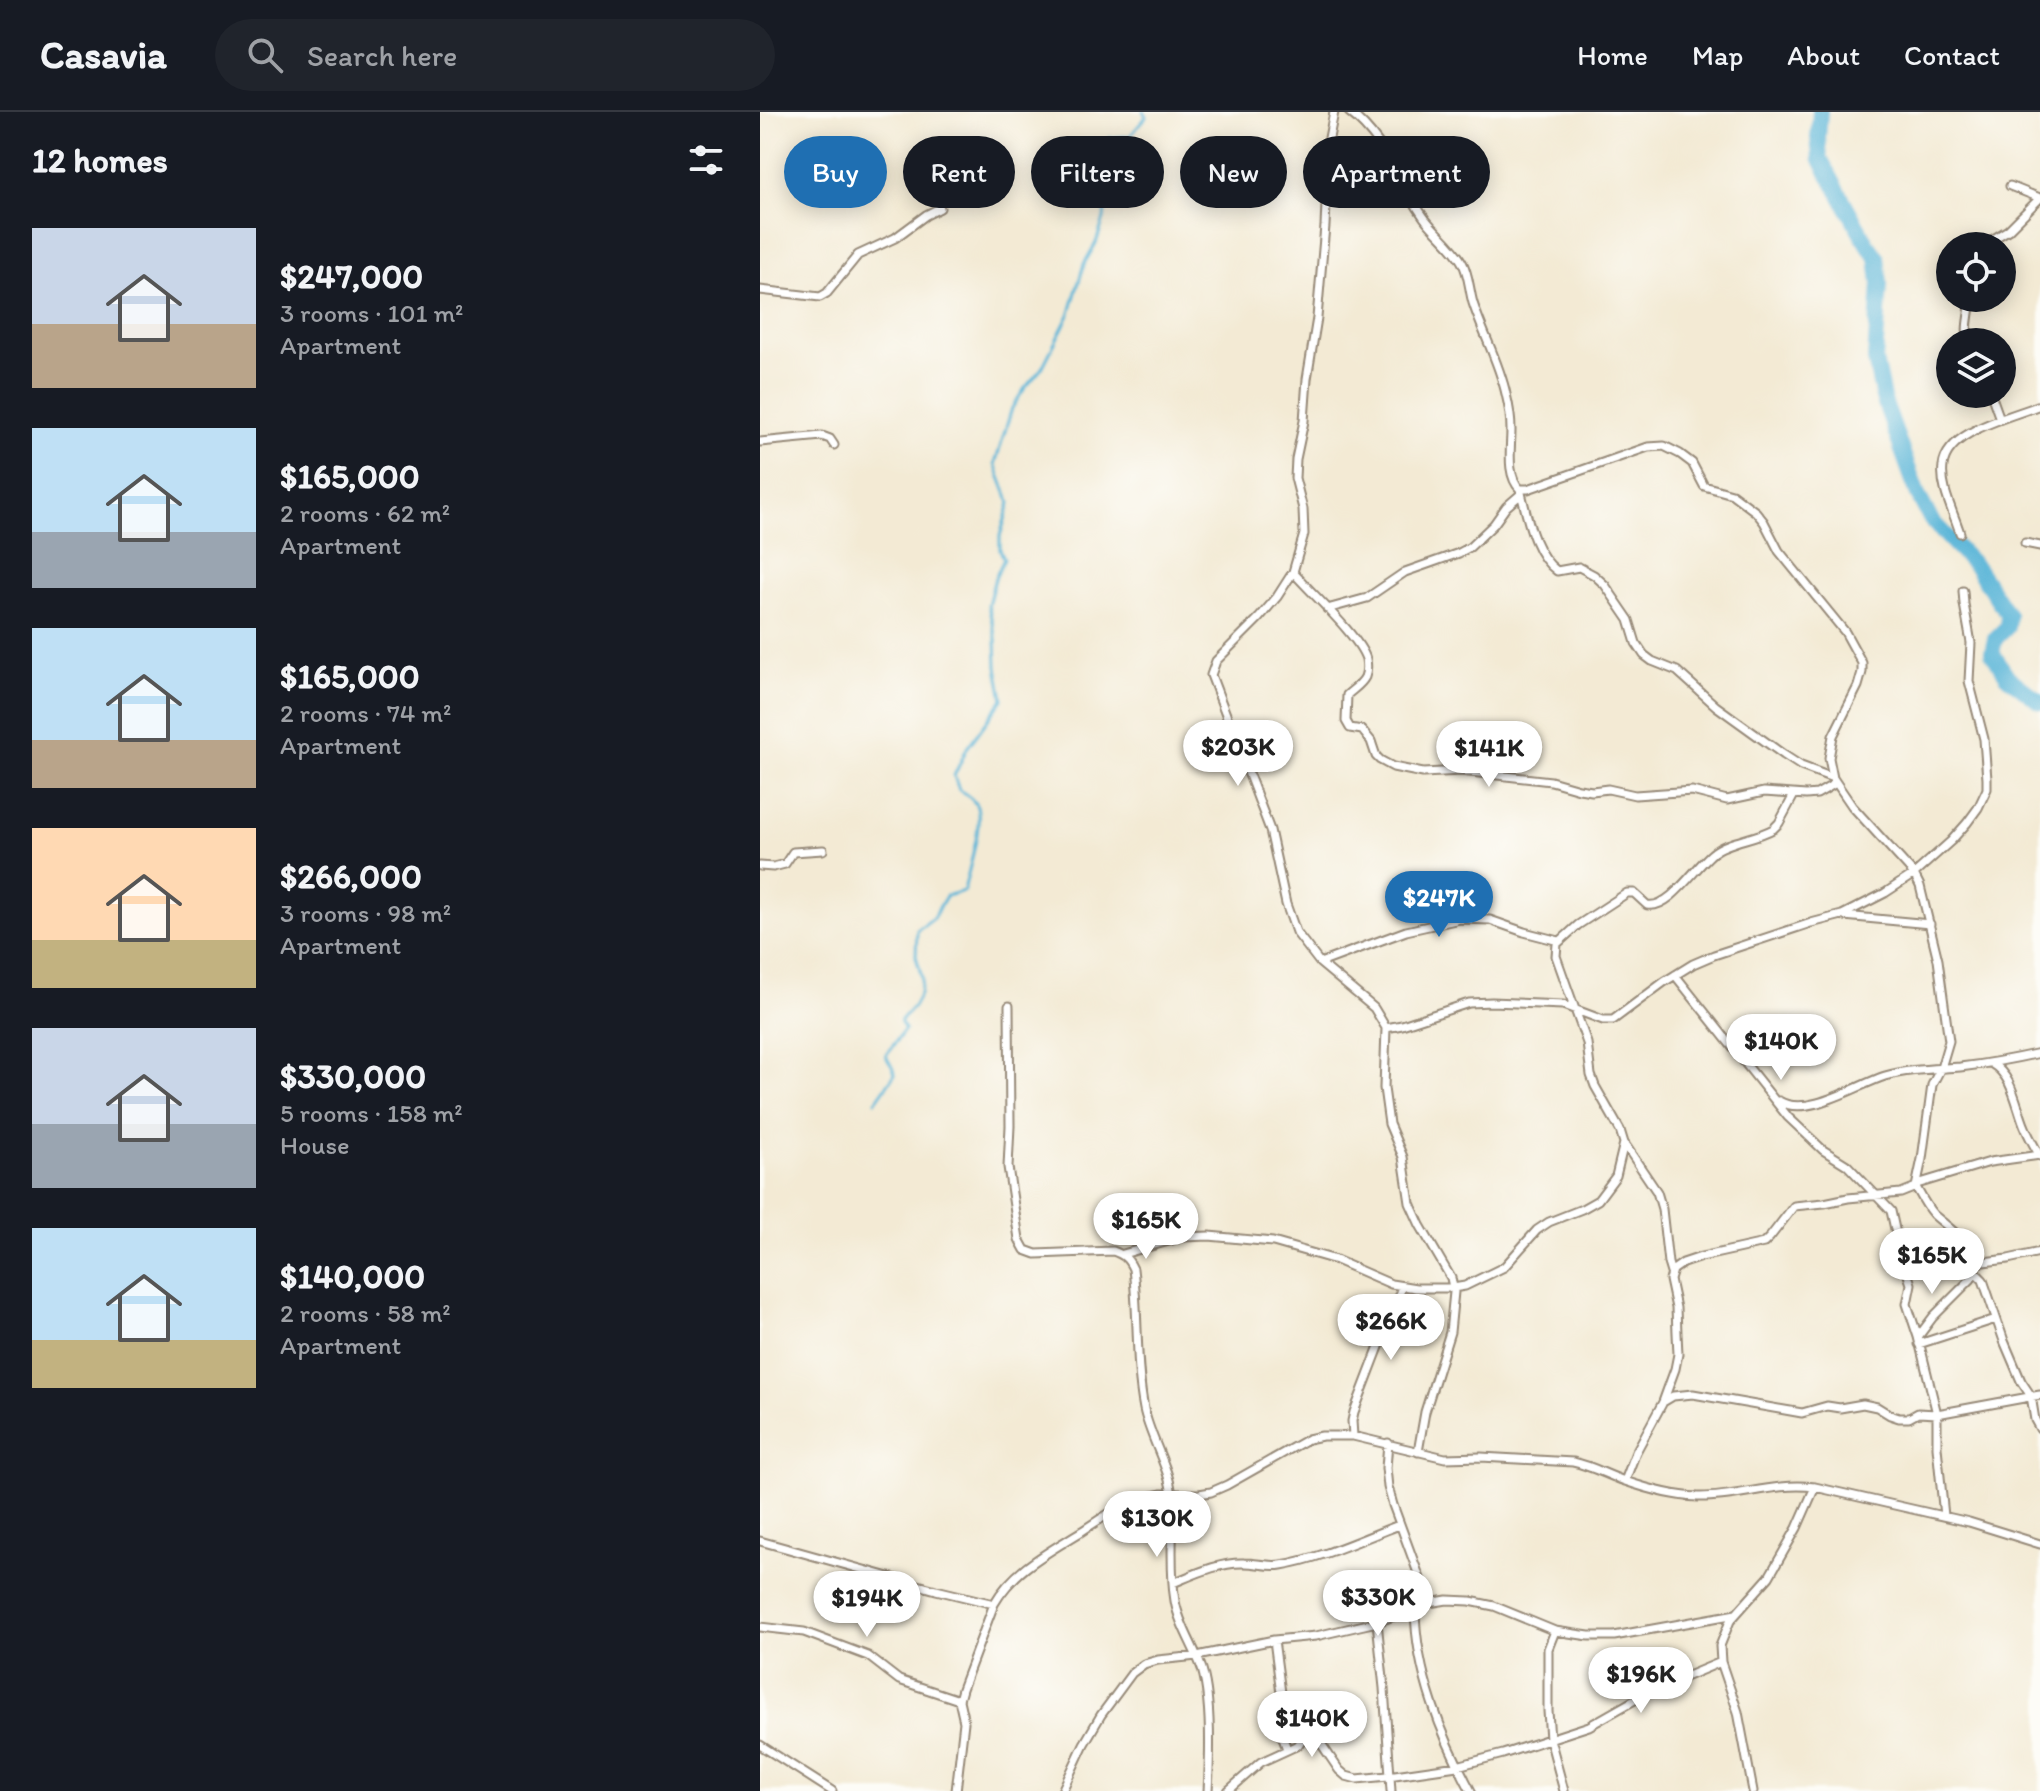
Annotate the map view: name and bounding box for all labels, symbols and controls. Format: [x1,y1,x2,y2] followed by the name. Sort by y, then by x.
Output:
[215,19,775,91] search box
[40,32,167,78] text: Casavia
[243,33,287,77] icon: search
[307,37,457,74] text: Search here
[1577,38,1648,72] text: Home
[1692,38,1743,72] text: Map
[1787,38,1860,72] text: About
[1904,38,2000,72] text: Contact
[784,136,887,208] chip: Buy
[903,136,1015,208] chip: Rent
[1031,136,1164,208] chip: Filters
[1180,136,1287,208] chip: New
[1303,136,1490,208] chip: Apartment
[684,138,728,182] icon: filters
[32,140,168,181] text: 12 homes
[1936,232,2016,408] map controls
[1936,232,2016,312] button: locate
[280,256,423,297] text: $247,000
[96,260,192,356] icon: home
[280,297,463,329] text: 3 rooms · 101 m²
[1936,328,2016,408] button: layers
[280,329,401,361] text: Apartment
[280,456,420,497] text: $165,000
[96,460,192,556] icon: home
[280,497,450,529] text: 2 rooms · 62 m²
[280,529,401,561] text: Apartment
[280,656,420,697] text: $165,000
[96,660,192,756] icon: home
[280,697,451,729] text: 2 rooms · 74 m²
[1182,720,1294,788] pin: $203K
[1433,721,1545,789] pin: $141K
[280,729,401,761] text: Apartment
[1201,730,1275,762] text: $203K
[1454,731,1524,763] text: $141K
[280,856,422,897] text: $266,000
[96,860,192,956] icon: home
[1383,871,1495,939] pin: $247K
[1403,881,1475,913] text: $247K
[280,897,451,929] text: 3 rooms · 98 m²
[280,929,401,961] text: Apartment
[1725,1014,1837,1082] pin: $140K
[1744,1024,1818,1056] text: $140K
[280,1056,426,1097] text: $330,000
[96,1060,192,1156] icon: home
[280,1097,463,1129] text: 5 rooms · 158 m²
[280,1129,350,1161] text: House
[1090,1193,1202,1261] pin: $165K
[1111,1203,1181,1235] text: $165K
[1876,1228,1988,1296] pin: $165K
[1897,1238,1967,1270] text: $165K
[280,1256,425,1297] text: $140,000
[96,1260,192,1356] icon: home
[1335,1294,1447,1362] pin: $266K
[280,1297,451,1329] text: 2 rooms · 58 m²
[1356,1304,1426,1336] text: $266K
[280,1329,401,1361] text: Apartment
[1101,1491,1213,1559] pin: $130K
[1121,1501,1193,1533] text: $130K
[1322,1570,1434,1638] pin: $330K
[811,1571,923,1639] pin: $194K
[1341,1580,1415,1612] text: $330K
[831,1581,903,1613] text: $194K
[1585,1647,1697,1715] pin: $196K
[1606,1657,1676,1689] text: $196K
[1256,1691,1368,1759] pin: $140K
[1275,1701,1349,1733] text: $140K

